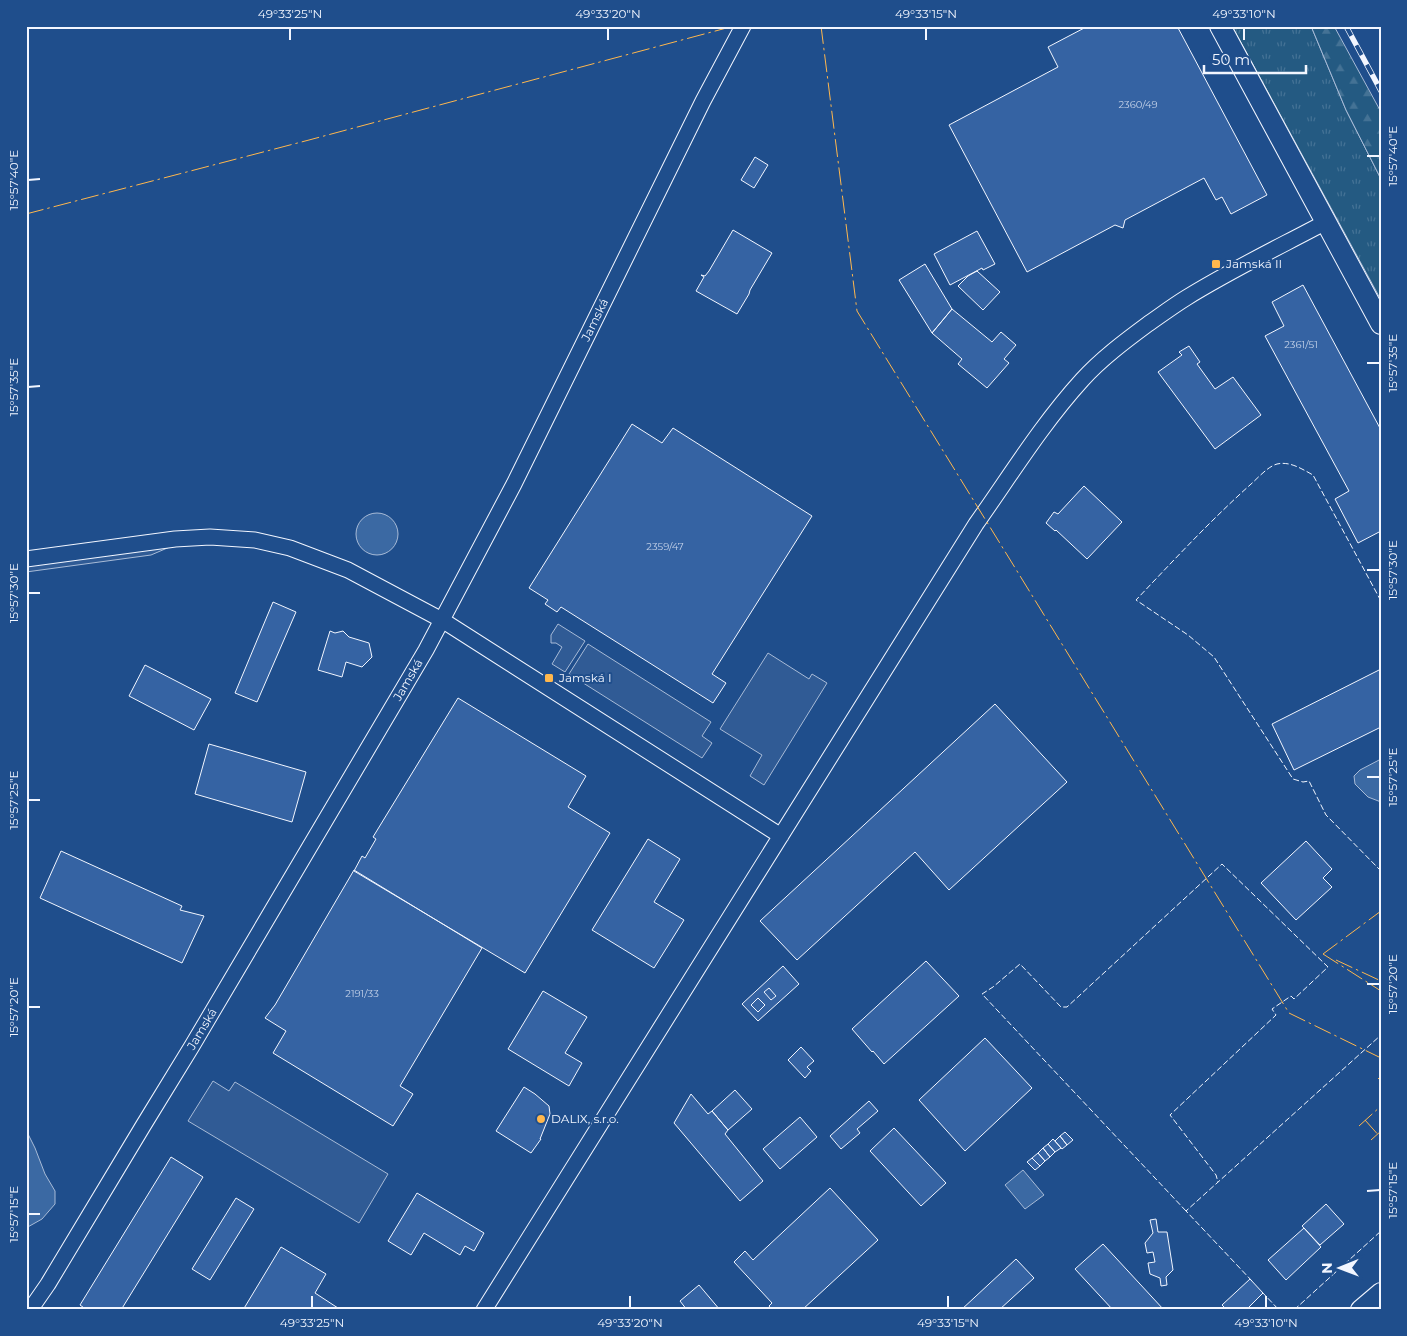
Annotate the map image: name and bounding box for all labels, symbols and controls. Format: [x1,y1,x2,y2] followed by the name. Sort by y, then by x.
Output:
[258,6,322,21] text: 49°33'25"N
[575,6,641,21] text: 49°33'20"N
[895,6,957,21] text: 49°33'15"N
[1212,6,1276,21] text: 49°33'10"N
[1204,42,1307,74] scale bar
[1212,50,1250,69] text: 50 m
[1118,98,1158,111] house number: 2360/49
[1385,126,1400,186] text: 15°57'40"E
[6,150,21,210] text: 15°57'40"E
[1225,256,1282,271] place label: Jamská II
[1210,258,1222,270] marker: Jamská II
[577,296,611,345] street label: Jamská
[1385,334,1400,392] text: 15°57'35"E
[1284,338,1318,351] house number: 2361/51
[6,358,21,416] text: 15°57'35"E
[646,540,684,553] house number: 2359/47
[1385,540,1400,600] text: 15°57'30"E
[6,563,21,623] text: 15°57'30"E
[389,656,426,704] street label: Jamská
[558,670,612,685] place label: Jamská I
[543,672,555,684] marker: Jamská I
[1385,748,1400,806] text: 15°57'25"E
[6,771,21,829] text: 15°57'25"E
[1385,954,1400,1014] text: 15°57'20"E
[6,977,21,1037] text: 15°57'20"E
[345,987,379,1000] house number: 2191/33
[183,1005,220,1053] street label: Jamská
[551,1111,619,1126] place label: DALIX, s.r.o.
[535,1113,547,1125] marker: DALIX, s.r.o.
[1385,1162,1400,1218] text: 15°57'15"E
[6,1186,21,1242] text: 15°57'15"E
[1314,1244,1364,1294] north arrow
[1318,1262,1336,1274] text: N
[280,1315,344,1330] text: 49°33'25"N
[597,1315,663,1330] text: 49°33'20"N
[917,1315,979,1330] text: 49°33'15"N
[1234,1315,1298,1330] text: 49°33'10"N

